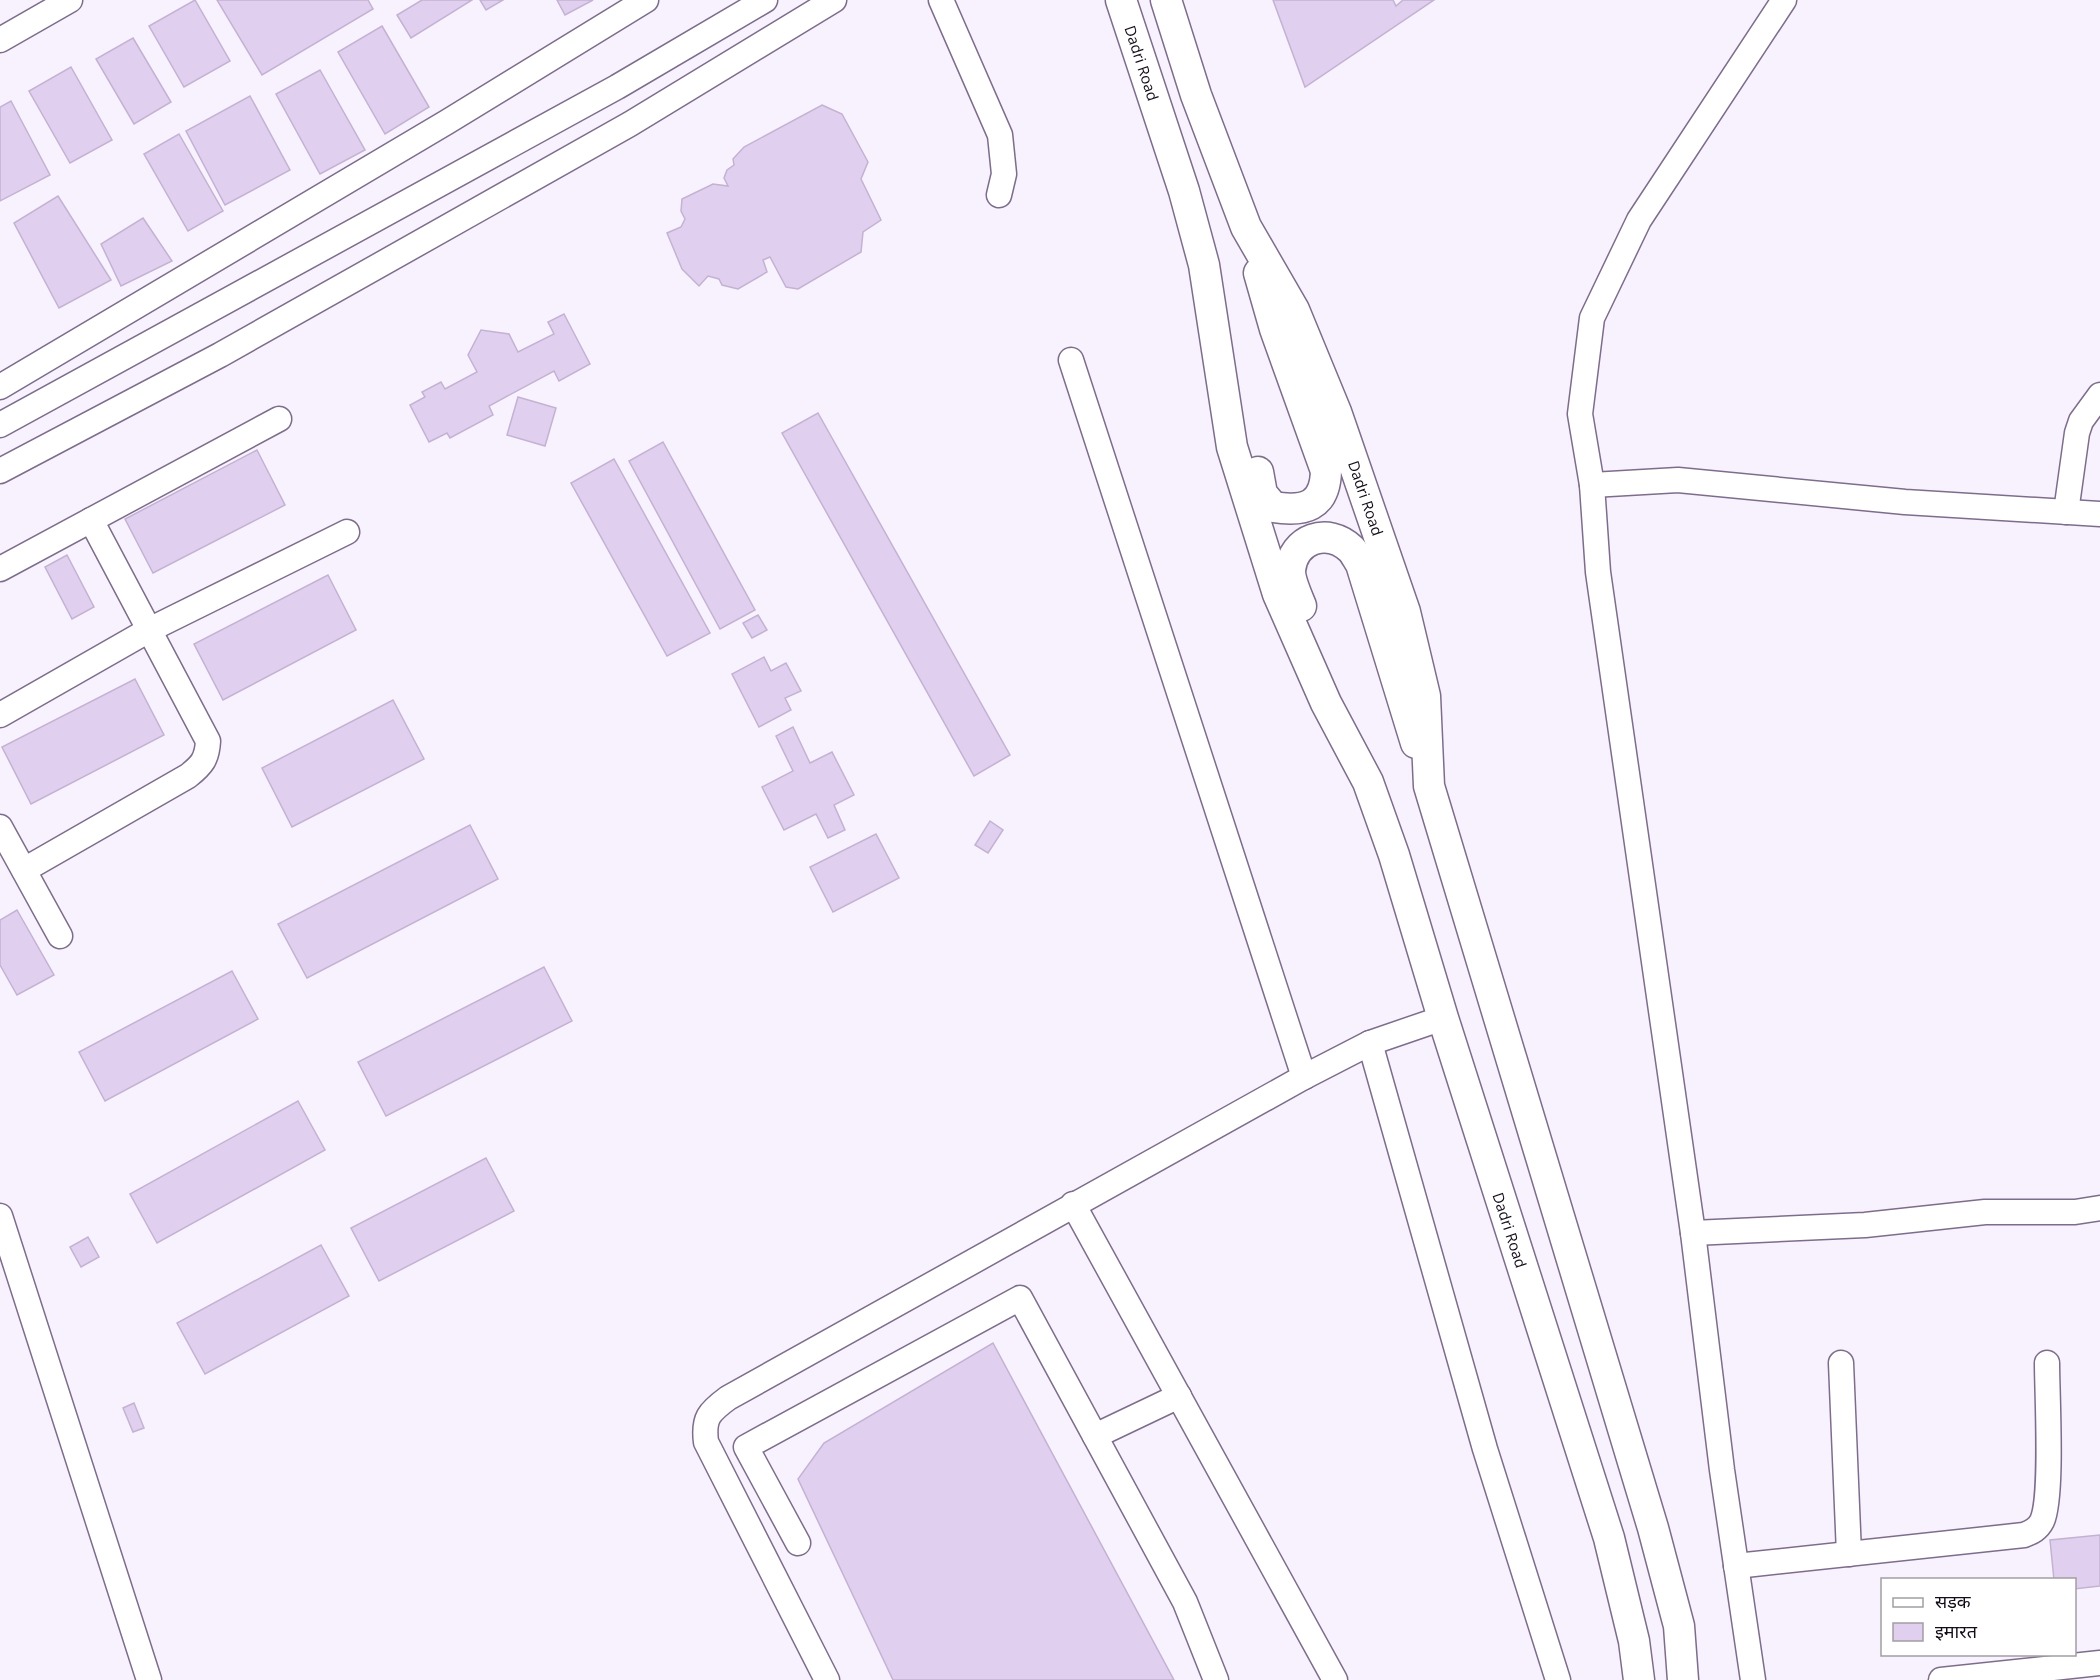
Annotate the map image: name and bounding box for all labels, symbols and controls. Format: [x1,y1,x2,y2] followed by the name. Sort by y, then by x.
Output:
[1120,23,1164,103] street label: Dadri Road
[1344,458,1388,538] street label: Dadri Road
[1488,1190,1532,1270] street label: Dadri Road
[1881,1578,2076,1656] legend
[1935,1589,1972,1613] text: सड़क
[1935,1619,1978,1643] text: इमारत

